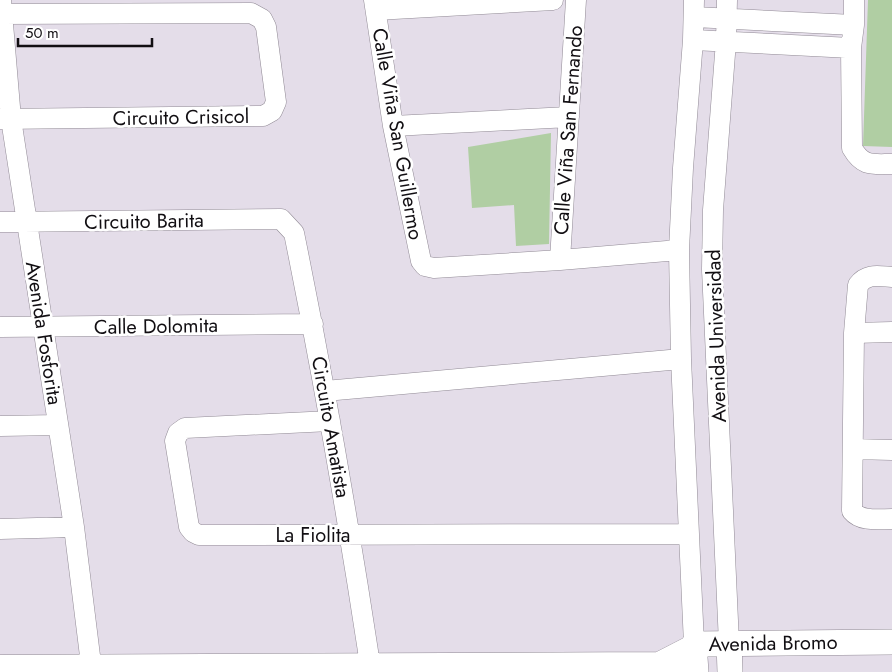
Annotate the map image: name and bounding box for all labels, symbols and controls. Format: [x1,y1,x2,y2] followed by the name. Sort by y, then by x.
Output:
[18,15,151,47] scale bar
[25,22,59,44] text: 50 m
[547,24,590,236] street label: Calle Viña San Fernando
[365,26,430,242] street label: Calle Viña San Guillermo
[112,102,250,133] street label: Circuito Crisicol
[84,206,204,237] street label: Circuito Barita
[699,249,734,423] street label: Avenida Universidad
[18,259,69,407] street label: Avenida Fosforita
[94,311,218,342] street label: Calle Dolomita
[304,354,357,500] street label: Circuito Amatista
[276,521,350,550] street label: La Fiolita
[708,628,838,659] street label: Avenida Bromo

